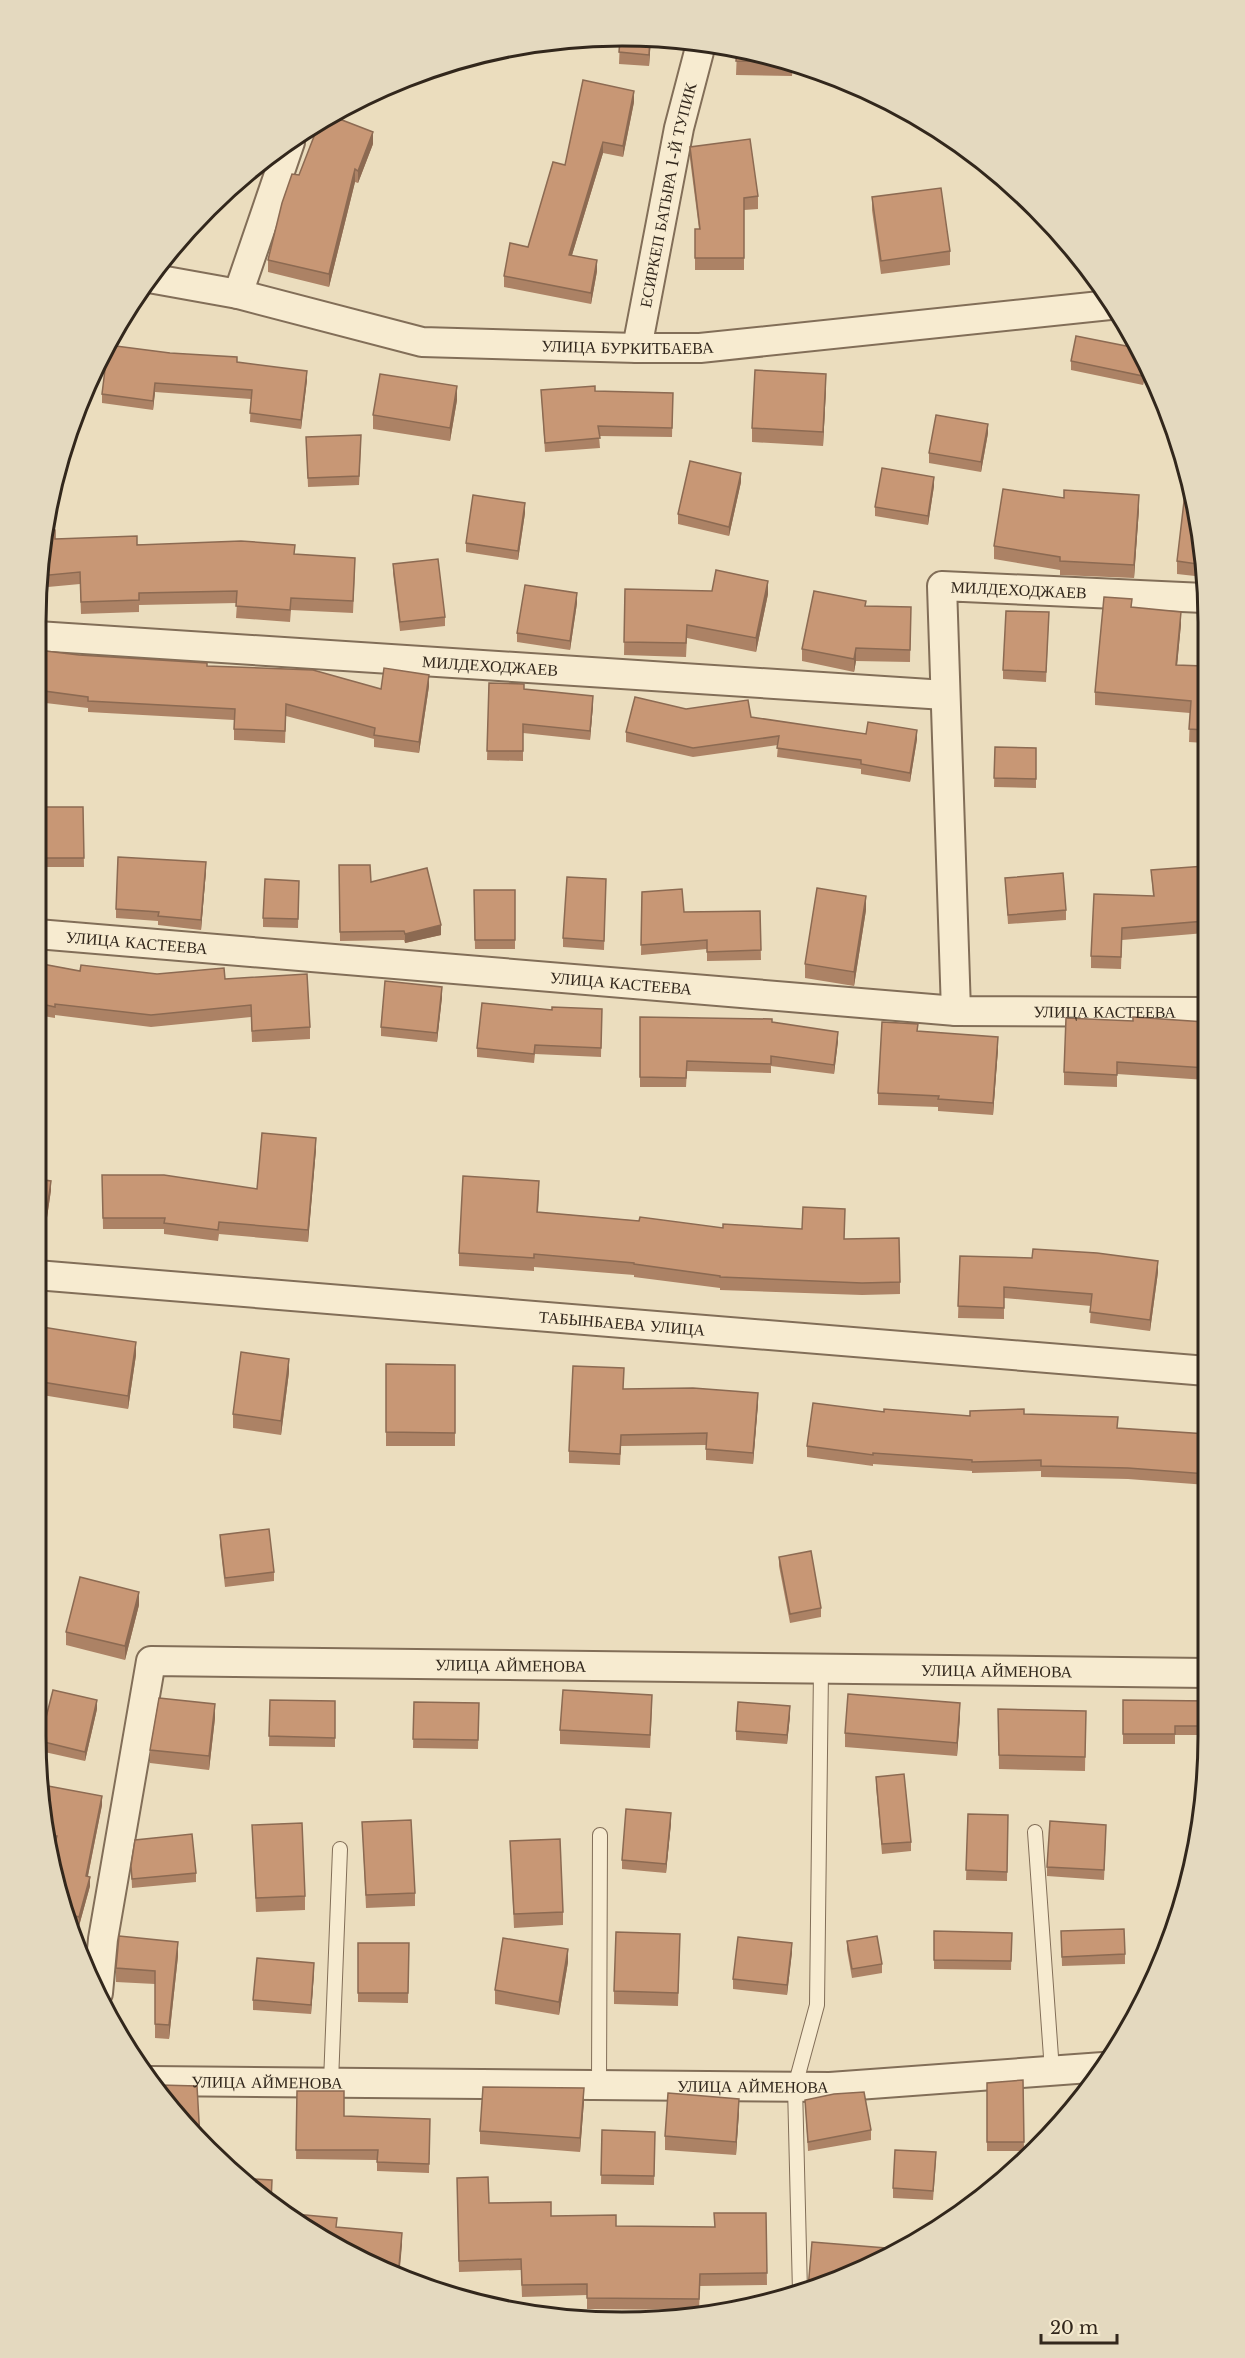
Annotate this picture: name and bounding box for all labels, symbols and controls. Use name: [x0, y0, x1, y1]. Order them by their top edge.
street label: ЕСИРКЕП БАТЫРА 1-Й ТУПИК: [635, 80, 701, 309]
street label: УЛИЦА БУРКИТБАЕВА: [541, 335, 715, 358]
street label: МИЛДЕХОДЖАЕВ: [950, 576, 1087, 603]
street label: МИЛДЕХОДЖАЕВ: [421, 651, 559, 680]
street label: УЛИЦА КАСТЕЕВА: [65, 926, 209, 958]
street label: УЛИЦА КАСТЕЕВА: [549, 967, 693, 999]
street label: УЛИЦА КАСТЕЕВА: [1034, 1001, 1176, 1022]
street label: ТАБЫНБАЕВА УЛИЦА: [538, 1306, 706, 1340]
street label: УЛИЦА АЙМЕНОВА: [435, 1654, 587, 1676]
street label: УЛИЦА АЙМЕНОВА: [921, 1660, 1073, 1681]
street label: УЛИЦА АЙМЕНОВА: [191, 2071, 343, 2093]
street label: УЛИЦА АЙМЕНОВА: [677, 2076, 829, 2097]
scale bar: [1041, 2307, 1118, 2345]
text: 20 m: [1050, 2317, 1098, 2339]

